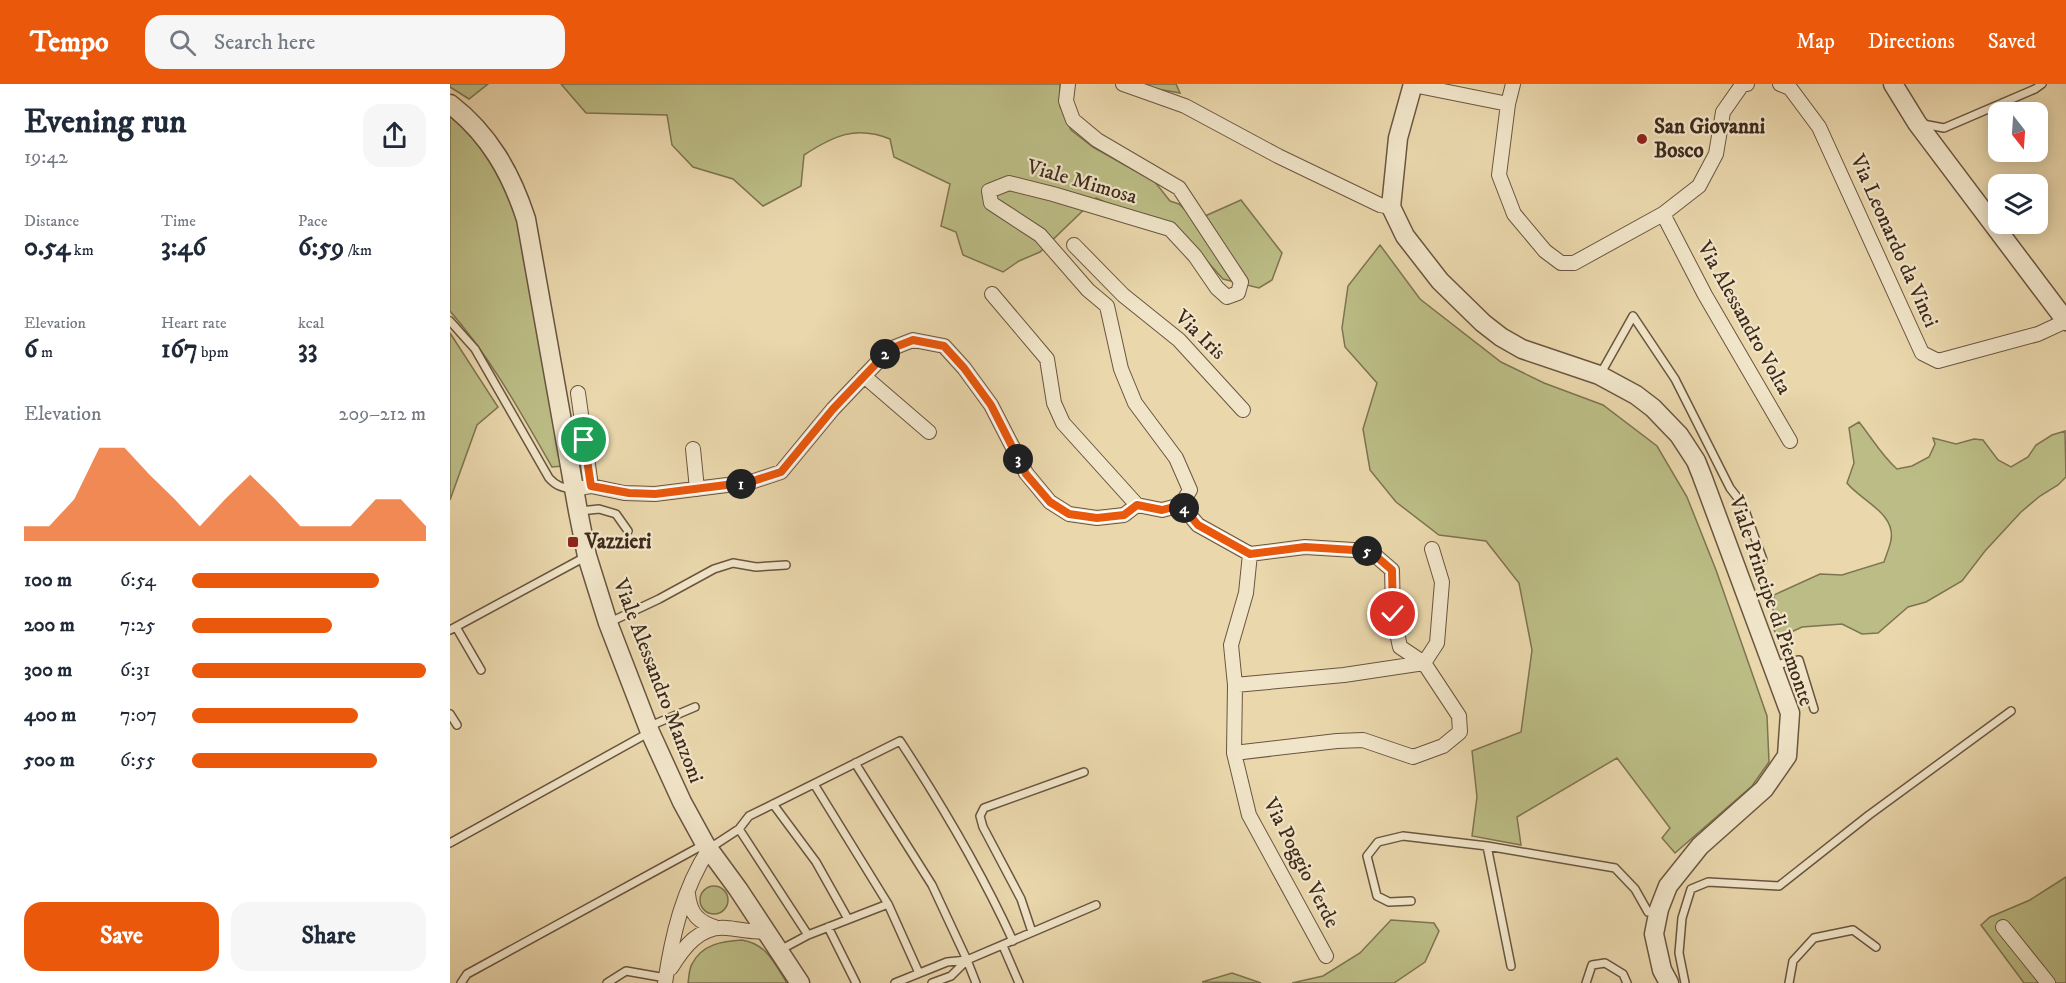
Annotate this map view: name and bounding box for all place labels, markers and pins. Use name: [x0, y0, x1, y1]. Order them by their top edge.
place label: San Giovanni Bosco: [1654, 114, 1766, 164]
marker: San Giovanni Bosco: [1635, 132, 1649, 146]
pin: 2: [870, 339, 900, 369]
pin: [558, 414, 609, 465]
pin: 3: [1003, 444, 1033, 474]
pin: 1: [726, 469, 756, 499]
pin: 4: [1169, 493, 1199, 523]
place label: Vazzieri: [584, 529, 652, 555]
marker: Vazzieri: [566, 535, 580, 549]
pin: 5: [1352, 536, 1382, 566]
pin: [1367, 588, 1418, 639]

